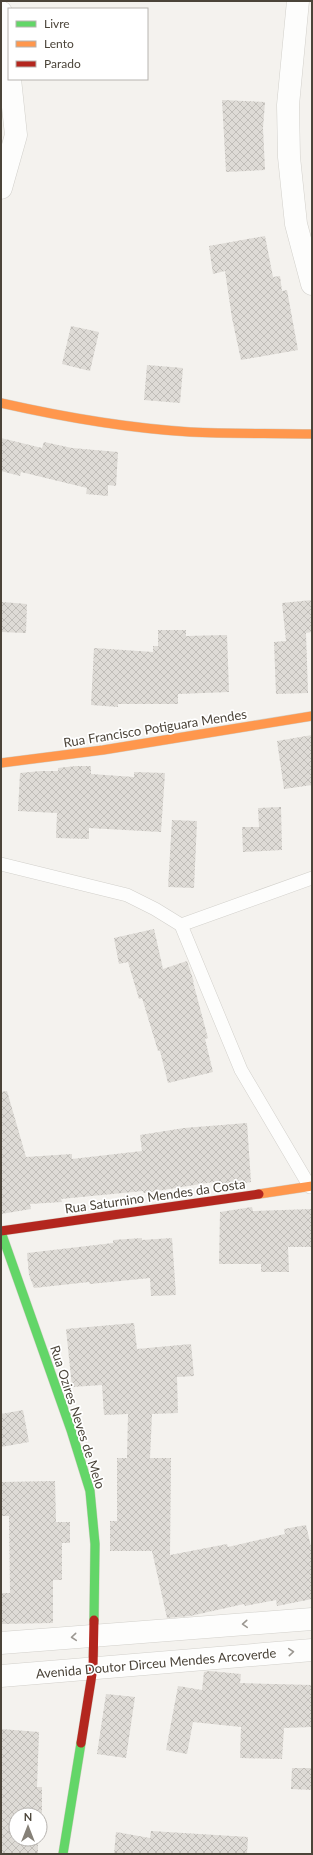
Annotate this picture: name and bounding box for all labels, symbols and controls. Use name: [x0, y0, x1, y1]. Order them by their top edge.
legend: [8, 8, 148, 80]
text: Livre: [44, 16, 70, 31]
text: Lento: [44, 36, 74, 51]
text: Parado: [44, 56, 81, 71]
street label: Rua Francisco Potiguara Mendes: [62, 706, 248, 750]
street label: Rua Saturnino Mendes da Costa: [64, 1175, 246, 1217]
street label: Rua Ozires Neves de Melo: [47, 1343, 109, 1491]
one-way arrow: [242, 1619, 248, 1628]
one-way arrow: [71, 1632, 77, 1641]
street label: Avenida Doutor Dirceu Mendes Arcoverde: [35, 1645, 277, 1681]
one-way arrow: [288, 1648, 294, 1657]
north arrow: [8, 1807, 48, 1847]
text: N: [24, 1810, 32, 1823]

